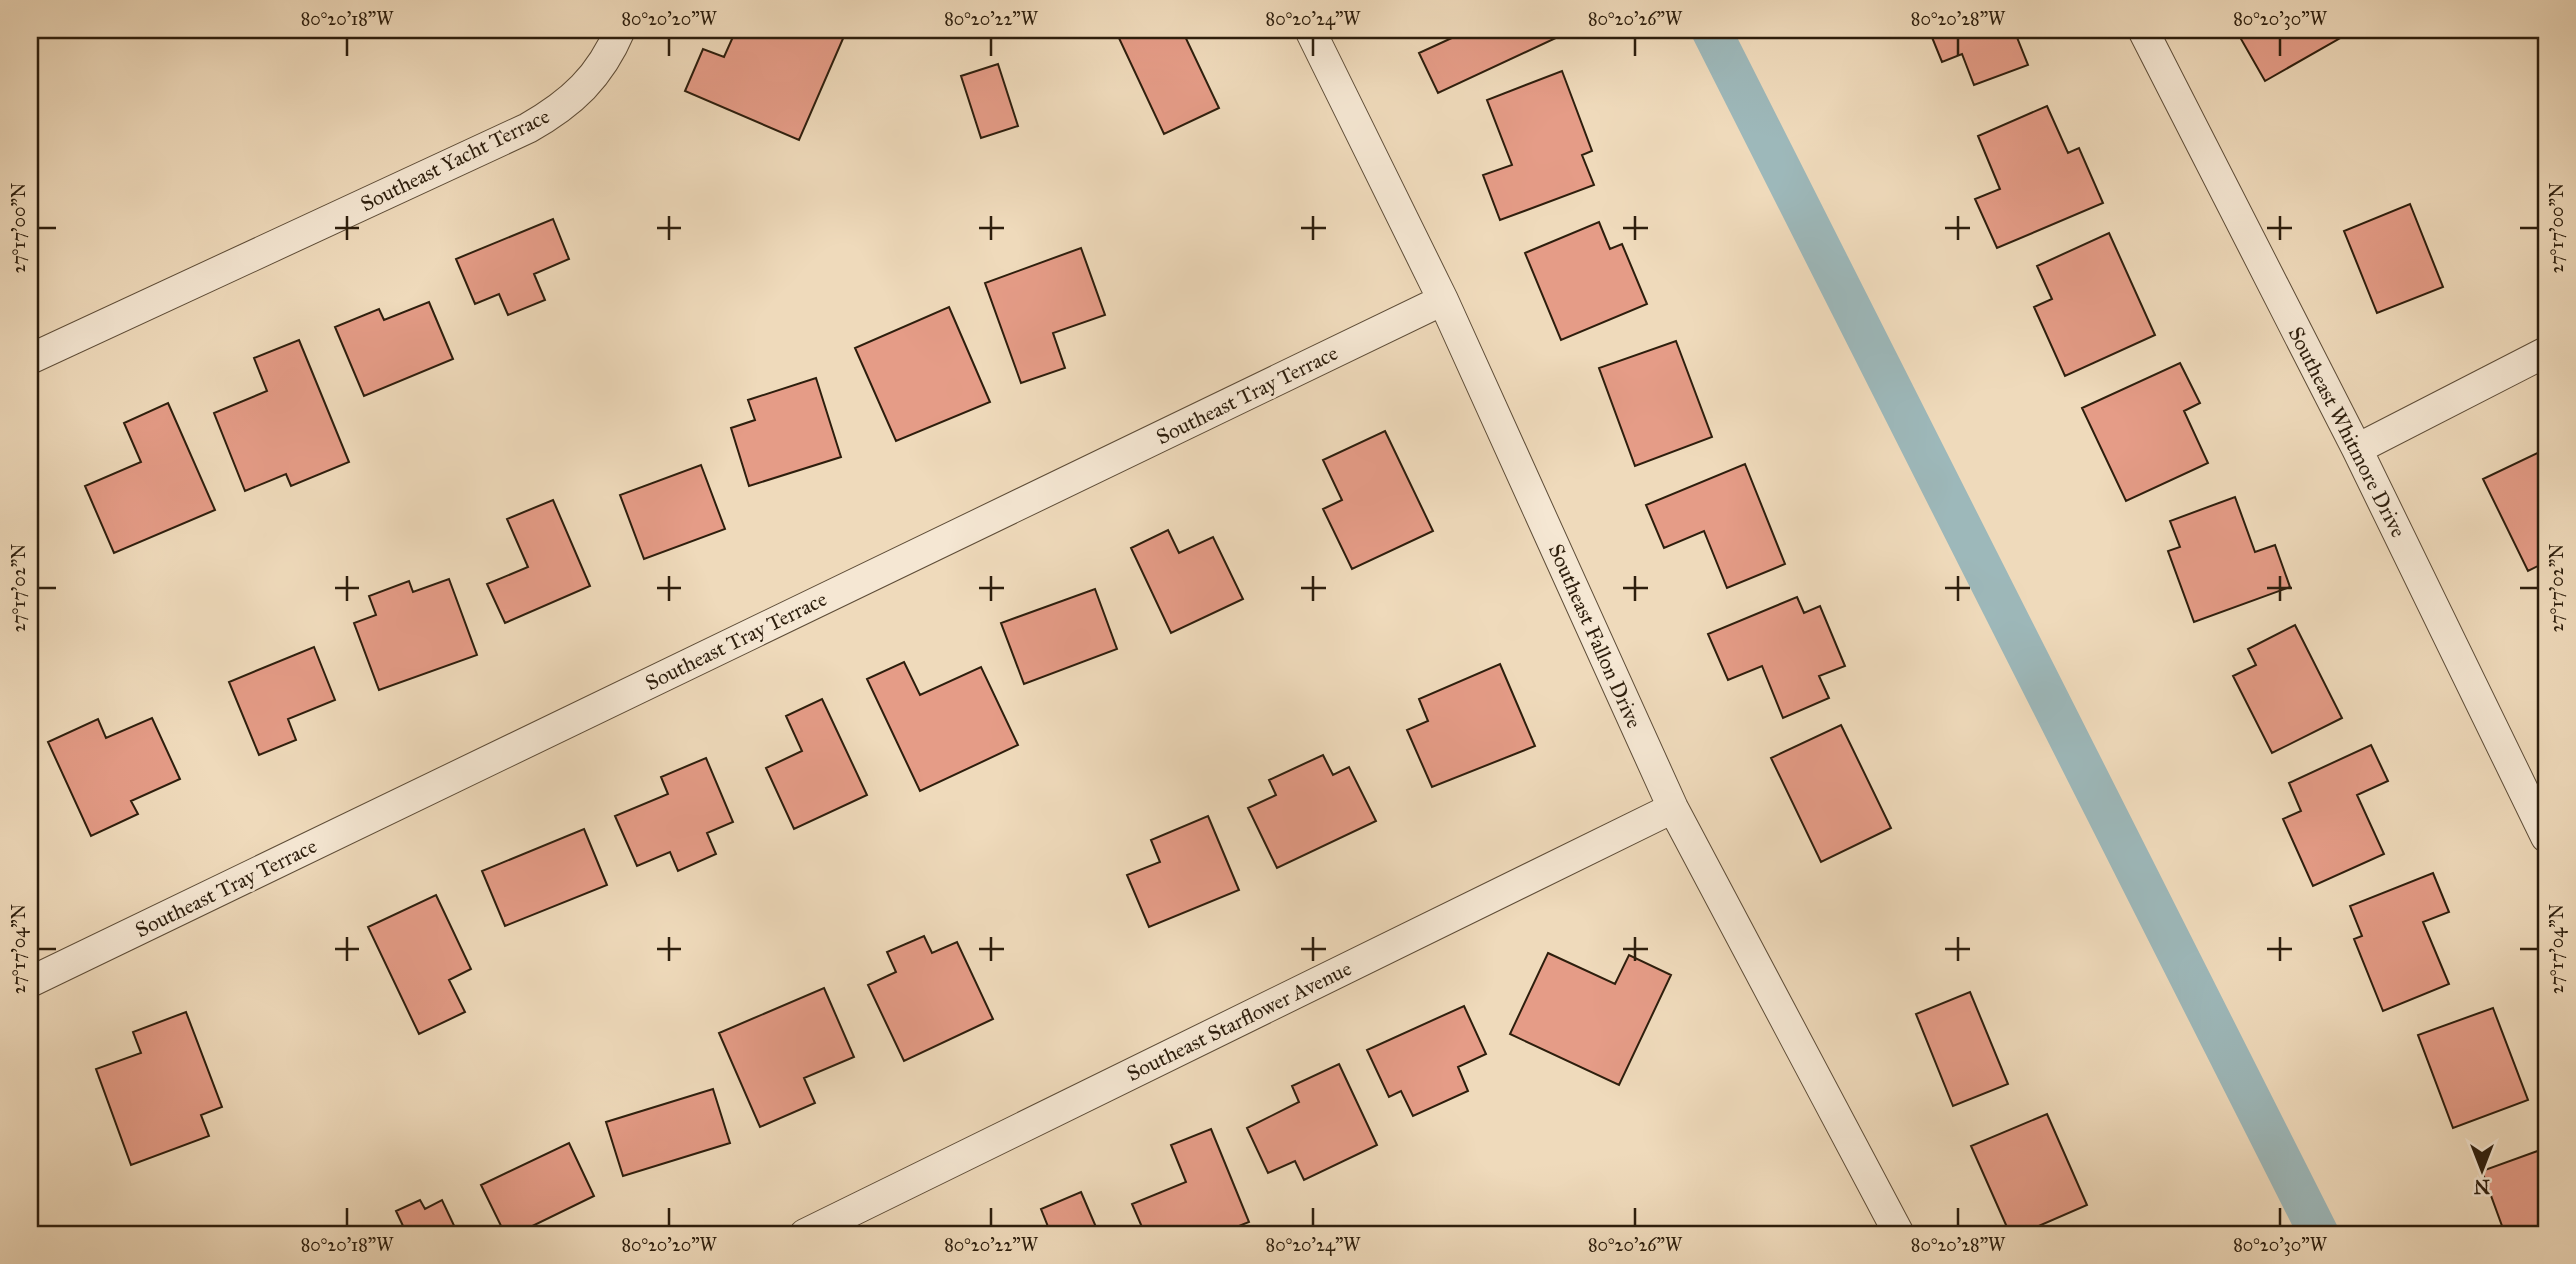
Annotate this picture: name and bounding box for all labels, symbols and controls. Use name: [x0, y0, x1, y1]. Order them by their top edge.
text: 80°20'18"W: [301, 8, 394, 30]
text: 80°20'20"W: [621, 8, 718, 30]
text: 80°20'22"W: [944, 8, 1039, 30]
text: 80°20'24"W: [1266, 8, 1361, 30]
text: 80°20'26"W: [1588, 8, 1683, 30]
text: 80°20'28"W: [1911, 8, 2006, 30]
text: 80°20'30"W: [2233, 8, 2328, 30]
street label: Southeast Yacht Terrace: [356, 103, 554, 217]
text: 27°17'00"N: [8, 183, 30, 273]
text: 27°17'00"N: [2546, 183, 2568, 273]
street label: Southeast Whitmore Drive: [2283, 322, 2412, 542]
street label: Southeast Tray Terrace: [1152, 340, 1342, 450]
street label: Southeast Fallon Drive: [1543, 540, 1647, 732]
text: 27°17'02"N: [8, 544, 30, 632]
text: 27°17'02"N: [2546, 544, 2568, 632]
street label: Southeast Tray Terrace: [641, 586, 831, 696]
street label: Southeast Tray Terrace: [131, 833, 321, 943]
text: 27°17'04"N: [8, 904, 30, 994]
text: 27°17'04"N: [2546, 904, 2568, 994]
street label: Southeast Starflower Avenue: [1122, 955, 1356, 1087]
north arrow: [2446, 1134, 2516, 1204]
text: N: [2474, 1175, 2490, 1198]
text: 80°20'18"W: [301, 1234, 394, 1256]
text: 80°20'20"W: [621, 1234, 718, 1256]
text: 80°20'22"W: [944, 1234, 1039, 1256]
text: 80°20'24"W: [1266, 1234, 1361, 1256]
text: 80°20'26"W: [1588, 1234, 1683, 1256]
text: 80°20'28"W: [1911, 1234, 2006, 1256]
text: 80°20'30"W: [2233, 1234, 2328, 1256]

